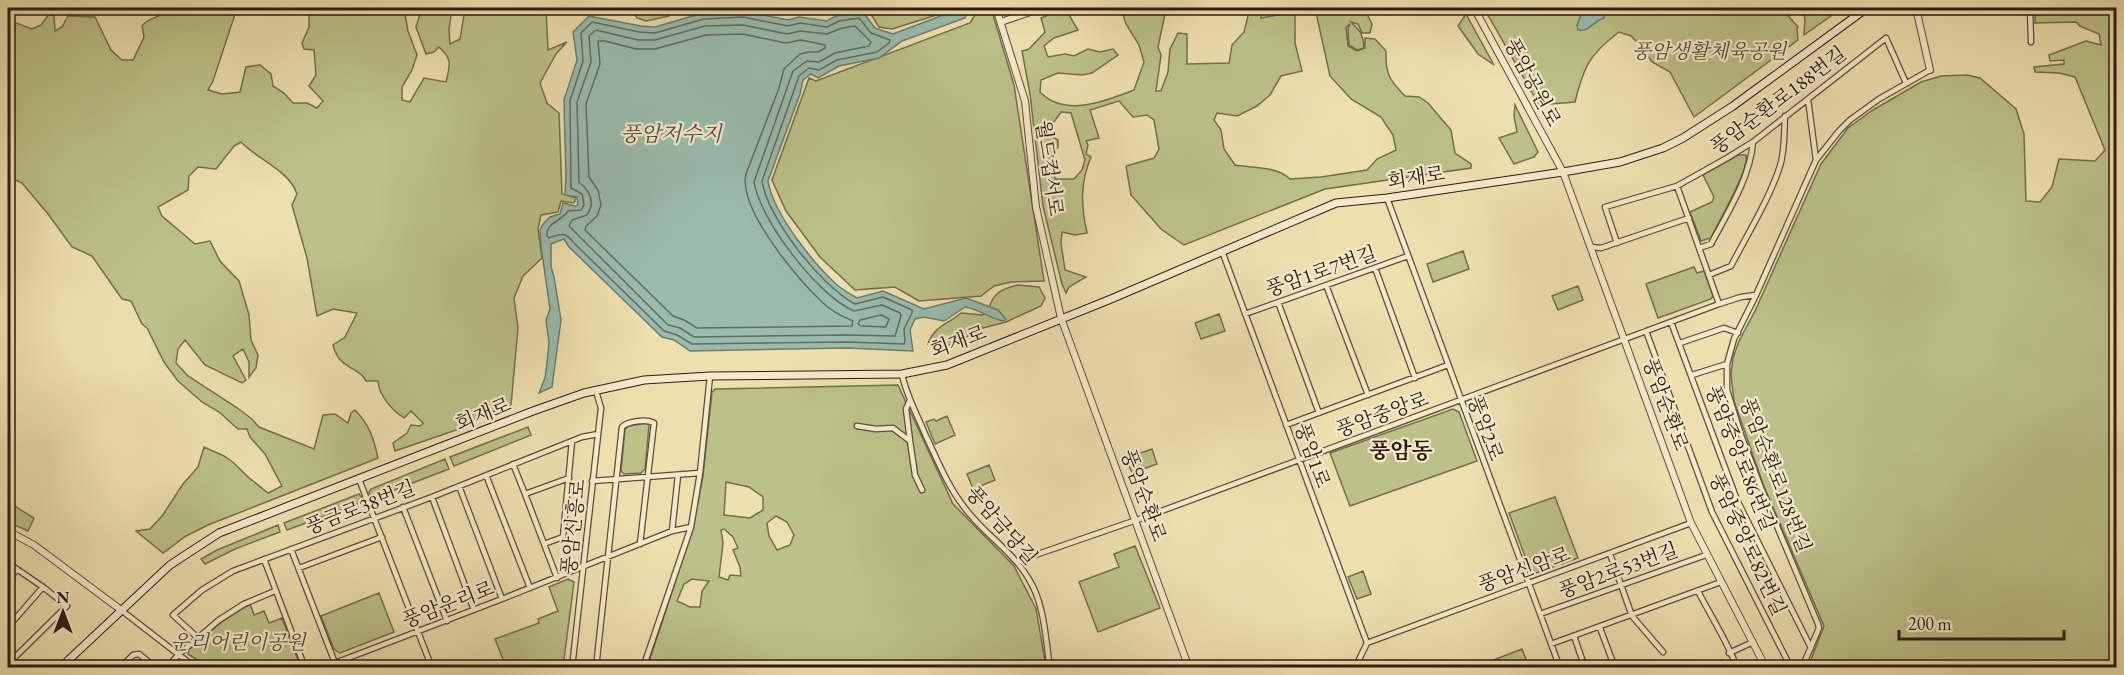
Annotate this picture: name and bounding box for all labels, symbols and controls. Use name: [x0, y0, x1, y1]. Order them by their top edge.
street label: 풍암공원로: [1499, 33, 1567, 131]
park label: 풍암생활체육공원: [1632, 38, 1788, 64]
street label: 풍암순환로188번길: [1705, 40, 1851, 160]
street label: 월드컵서로: [1030, 118, 1070, 218]
water label: 풍암저수지: [620, 120, 723, 147]
street label: 회재로: [1385, 160, 1447, 194]
street label: 풍암1로7번길: [1262, 240, 1380, 302]
street label: 회재로: [926, 319, 990, 363]
street label: 풍암순환로: [1637, 354, 1695, 454]
street label: 풍암중앙로86번길: [1700, 382, 1782, 534]
street label: 풍암중앙로: [1332, 385, 1432, 443]
street label: 회재로: [451, 391, 515, 437]
street label: 풍암2로: [1462, 392, 1510, 464]
street label: 풍암순환로128번길: [1734, 394, 1818, 556]
street label: 풍암1로: [1289, 419, 1337, 491]
district label: 풍암동: [1369, 436, 1433, 465]
street label: 풍암순환로: [1115, 445, 1173, 545]
street label: 풍암중앙로82번길: [1704, 469, 1792, 619]
street label: 풍금로38번길: [301, 474, 419, 540]
street label: 풍암신흥로: [555, 478, 591, 576]
street label: 풍암금당길: [960, 480, 1044, 570]
street label: 풍암2로53번길: [1555, 536, 1681, 604]
street label: 풍암신암로: [1474, 540, 1574, 598]
street label: 풍암운리로: [398, 575, 498, 633]
north arrow: [33, 582, 93, 642]
text: N: [57, 587, 70, 608]
scale bar: [1899, 603, 2064, 641]
text: 200 m: [1908, 612, 1952, 635]
park label: 운리어린이공원: [170, 629, 307, 655]

